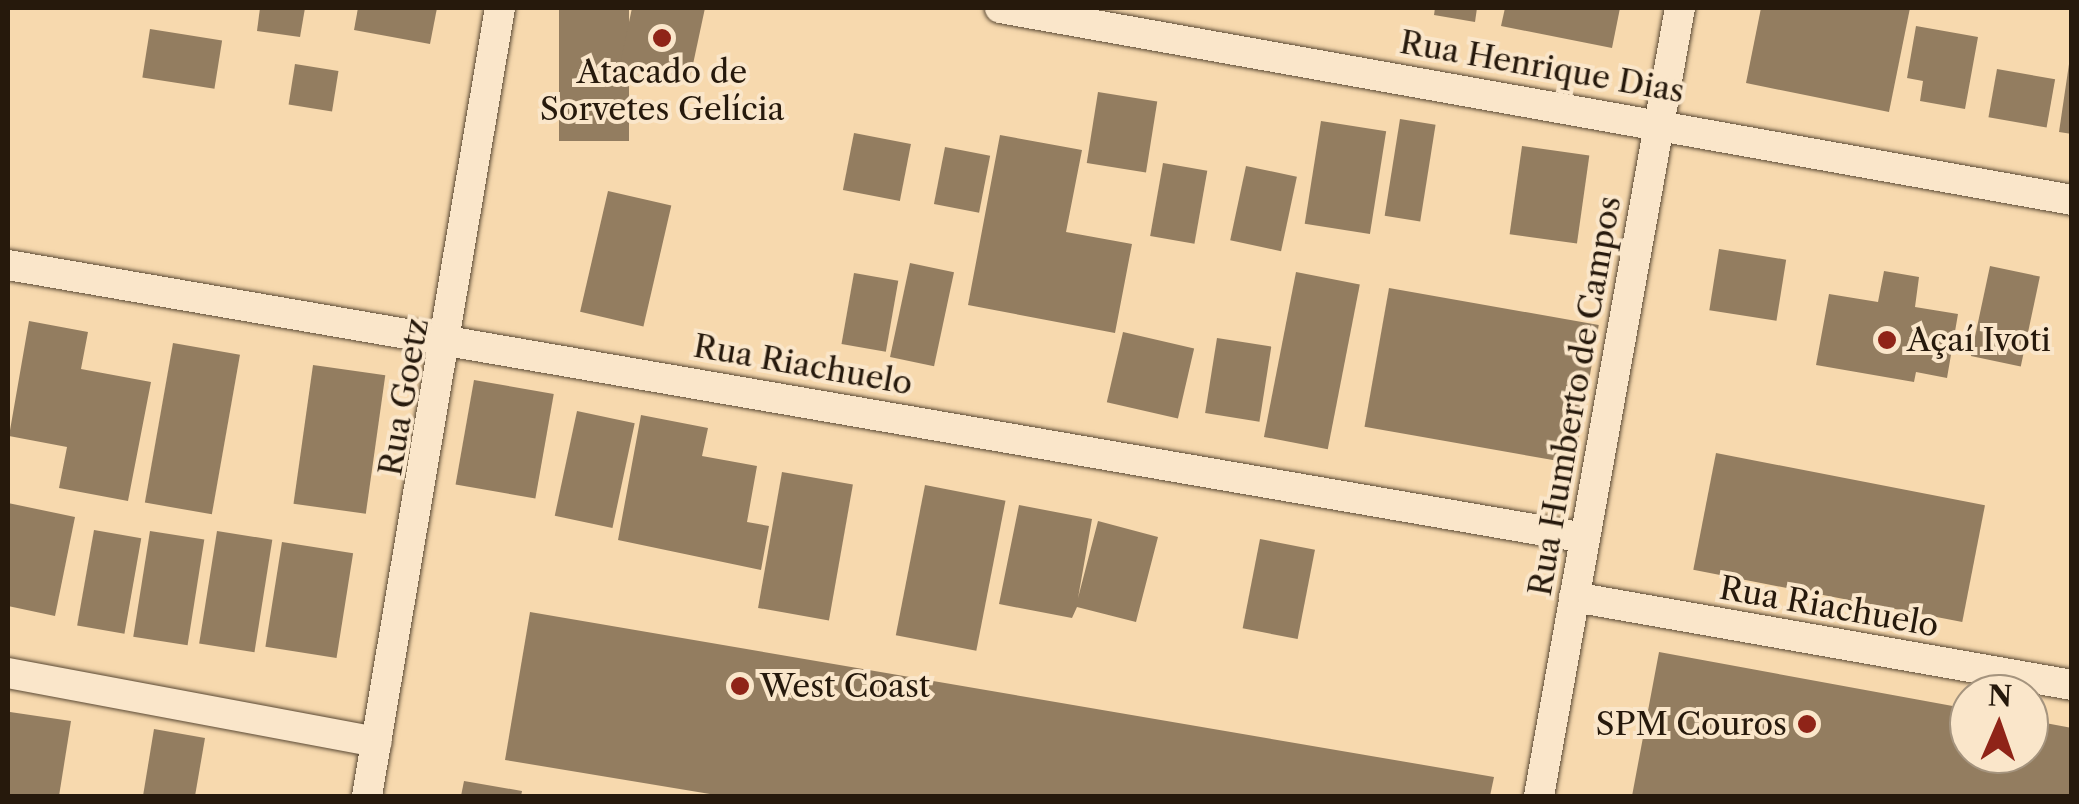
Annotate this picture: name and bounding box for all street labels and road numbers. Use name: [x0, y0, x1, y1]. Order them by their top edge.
street label: Rua Henrique Dias: [1397, 23, 1687, 111]
street label: Rua Humberto de Campos: [1521, 193, 1629, 599]
street label: Rua Goetz: [371, 315, 437, 479]
street label: Rua Riachuelo: [690, 327, 916, 403]
street label: Rua Riachuelo: [1716, 569, 1942, 645]

